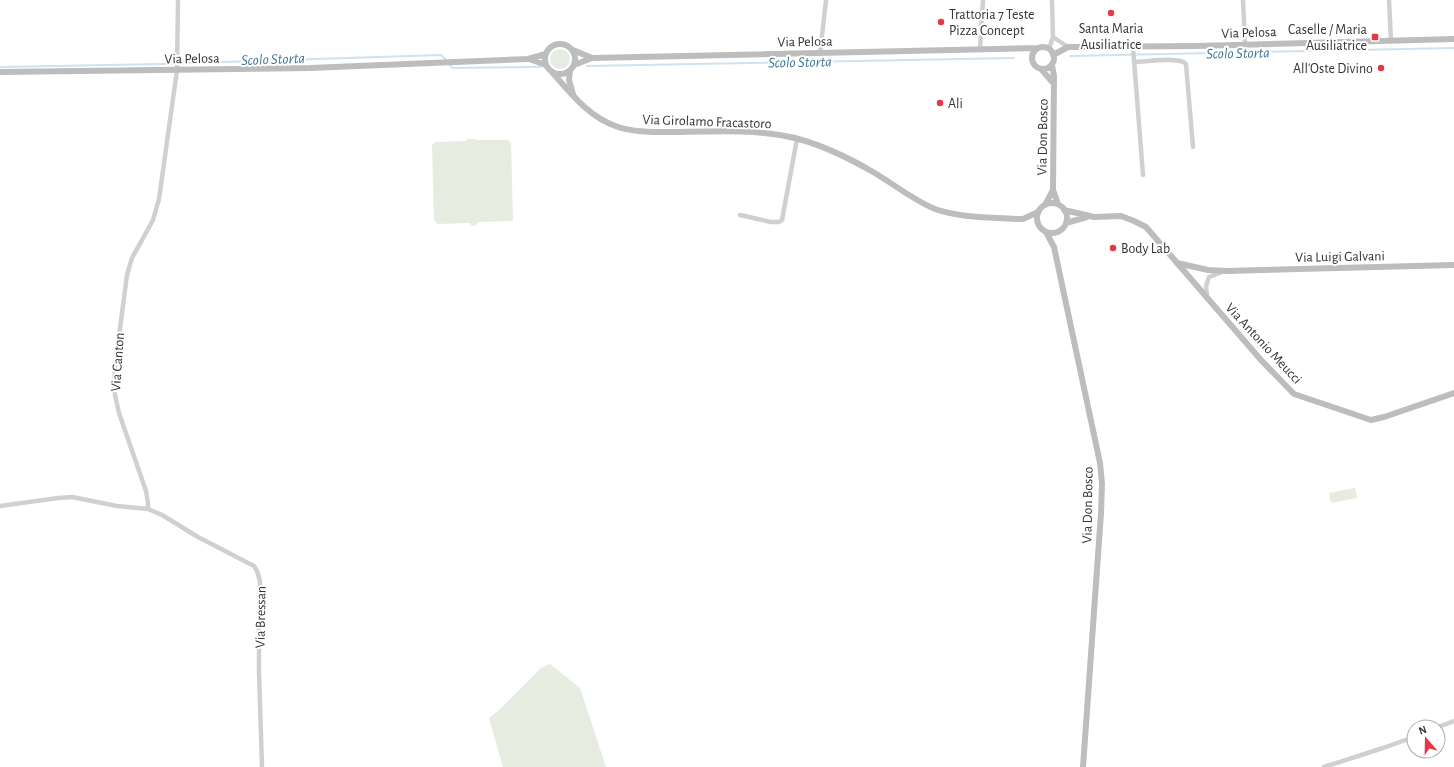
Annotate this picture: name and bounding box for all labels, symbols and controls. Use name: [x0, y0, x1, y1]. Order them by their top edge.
place label: Trattoria 7 Teste Pizza Concept: [949, 8, 1034, 38]
marker: Santa Maria Ausiliatrice: [1106, 8, 1116, 18]
marker: Trattoria 7 Teste Pizza Concept: [936, 17, 946, 27]
place label: Santa Maria Ausiliatrice: [1079, 22, 1144, 52]
place label: Caselle / Maria Ausiliatrice: [1288, 23, 1368, 53]
street label: Via Pelosa: [1221, 25, 1277, 41]
marker: Caselle / Maria Ausiliatrice: [1370, 32, 1380, 42]
street label: Via Pelosa: [777, 35, 833, 49]
water label: Scolo Storta: [1206, 45, 1270, 62]
water label: Scolo Storta: [241, 51, 305, 68]
street label: Via Pelosa: [164, 52, 220, 66]
water label: Scolo Storta: [768, 54, 832, 71]
place label: All'Oste Divino: [1293, 62, 1373, 76]
marker: All'Oste Divino: [1376, 63, 1386, 73]
place label: Ali: [948, 97, 963, 111]
marker: Ali: [935, 98, 945, 108]
street label: Via Don Bosco: [1035, 98, 1051, 176]
street label: Via Girolamo Fracastoro: [642, 113, 772, 131]
place label: Body Lab: [1121, 242, 1170, 256]
marker: Body Lab: [1108, 243, 1118, 253]
street label: Via Luigi Galvani: [1295, 249, 1385, 265]
street label: Via Antonio Meucci: [1222, 301, 1304, 387]
street label: Via Canton: [109, 332, 127, 392]
street label: Via Don Bosco: [1080, 466, 1096, 544]
street label: Via Bressan: [253, 586, 269, 648]
north arrow: [1406, 719, 1446, 759]
text: N: [1417, 724, 1428, 737]

